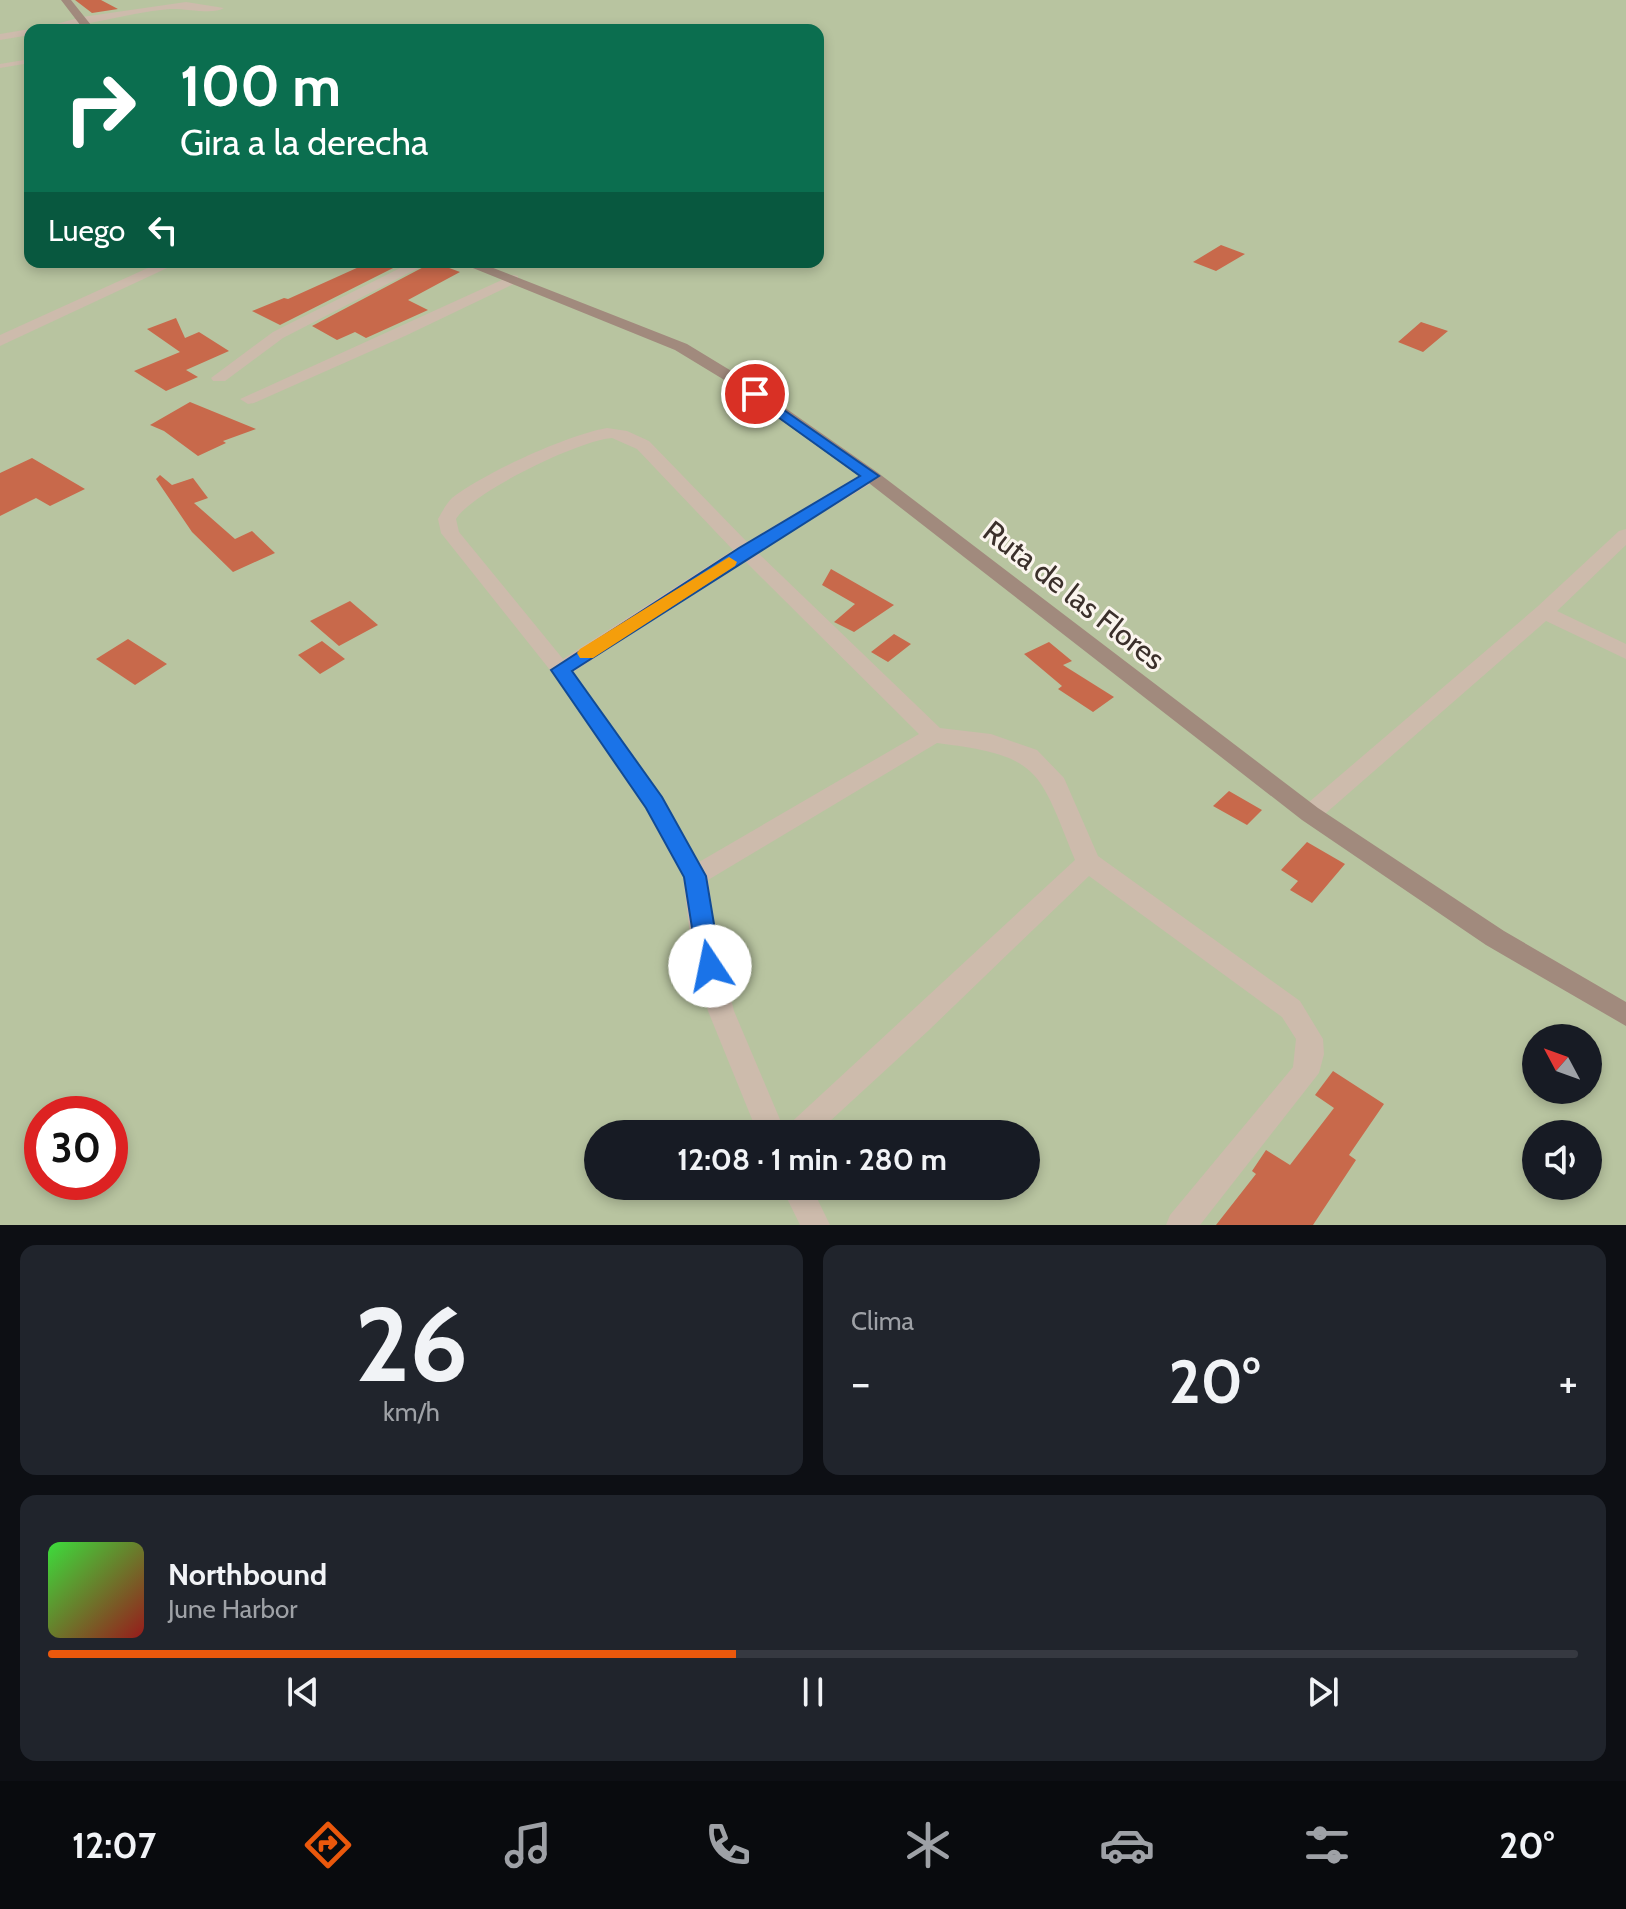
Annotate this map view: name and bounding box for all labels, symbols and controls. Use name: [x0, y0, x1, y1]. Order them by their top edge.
text: 100 m: [180, 52, 341, 120]
icon: right: [48, 56, 152, 160]
text: Gira a la derecha: [180, 120, 428, 164]
icon: left: [141, 208, 185, 252]
text: Luego: [48, 212, 125, 249]
pin: [721, 360, 789, 428]
icon: arrive: [733, 372, 777, 416]
street label: Ruta de las Flores: [976, 513, 1172, 677]
position arrow: [668, 924, 752, 1008]
north arrow: [1522, 1024, 1602, 1104]
map controls: [1522, 1024, 1602, 1200]
speed limit sign: 30: [24, 1096, 128, 1200]
button: sound: [1522, 1120, 1602, 1200]
text: 12:08 · 1 min · 280 m: [677, 1141, 947, 1178]
text: 26: [355, 1281, 468, 1407]
text: Clima: [851, 1305, 914, 1337]
text: 20°: [1169, 1345, 1260, 1418]
text: −: [851, 1356, 870, 1409]
text: +: [1559, 1356, 1578, 1409]
text: km/h: [383, 1396, 440, 1428]
text: Northbound: [168, 1556, 327, 1593]
text: June Harbor: [168, 1593, 297, 1625]
icon: previous: [281, 1670, 325, 1714]
icon: pause: [791, 1670, 835, 1714]
icon: next: [1301, 1670, 1345, 1714]
icon: directions: [300, 1817, 356, 1873]
icon: music: [500, 1817, 556, 1873]
icon: phone: [700, 1817, 756, 1873]
icon: climate: [900, 1817, 956, 1873]
icon: car: [1099, 1817, 1155, 1873]
icon: filters: [1299, 1817, 1355, 1873]
text: 12:07: [72, 1823, 156, 1867]
text: 20°: [1499, 1823, 1554, 1867]

